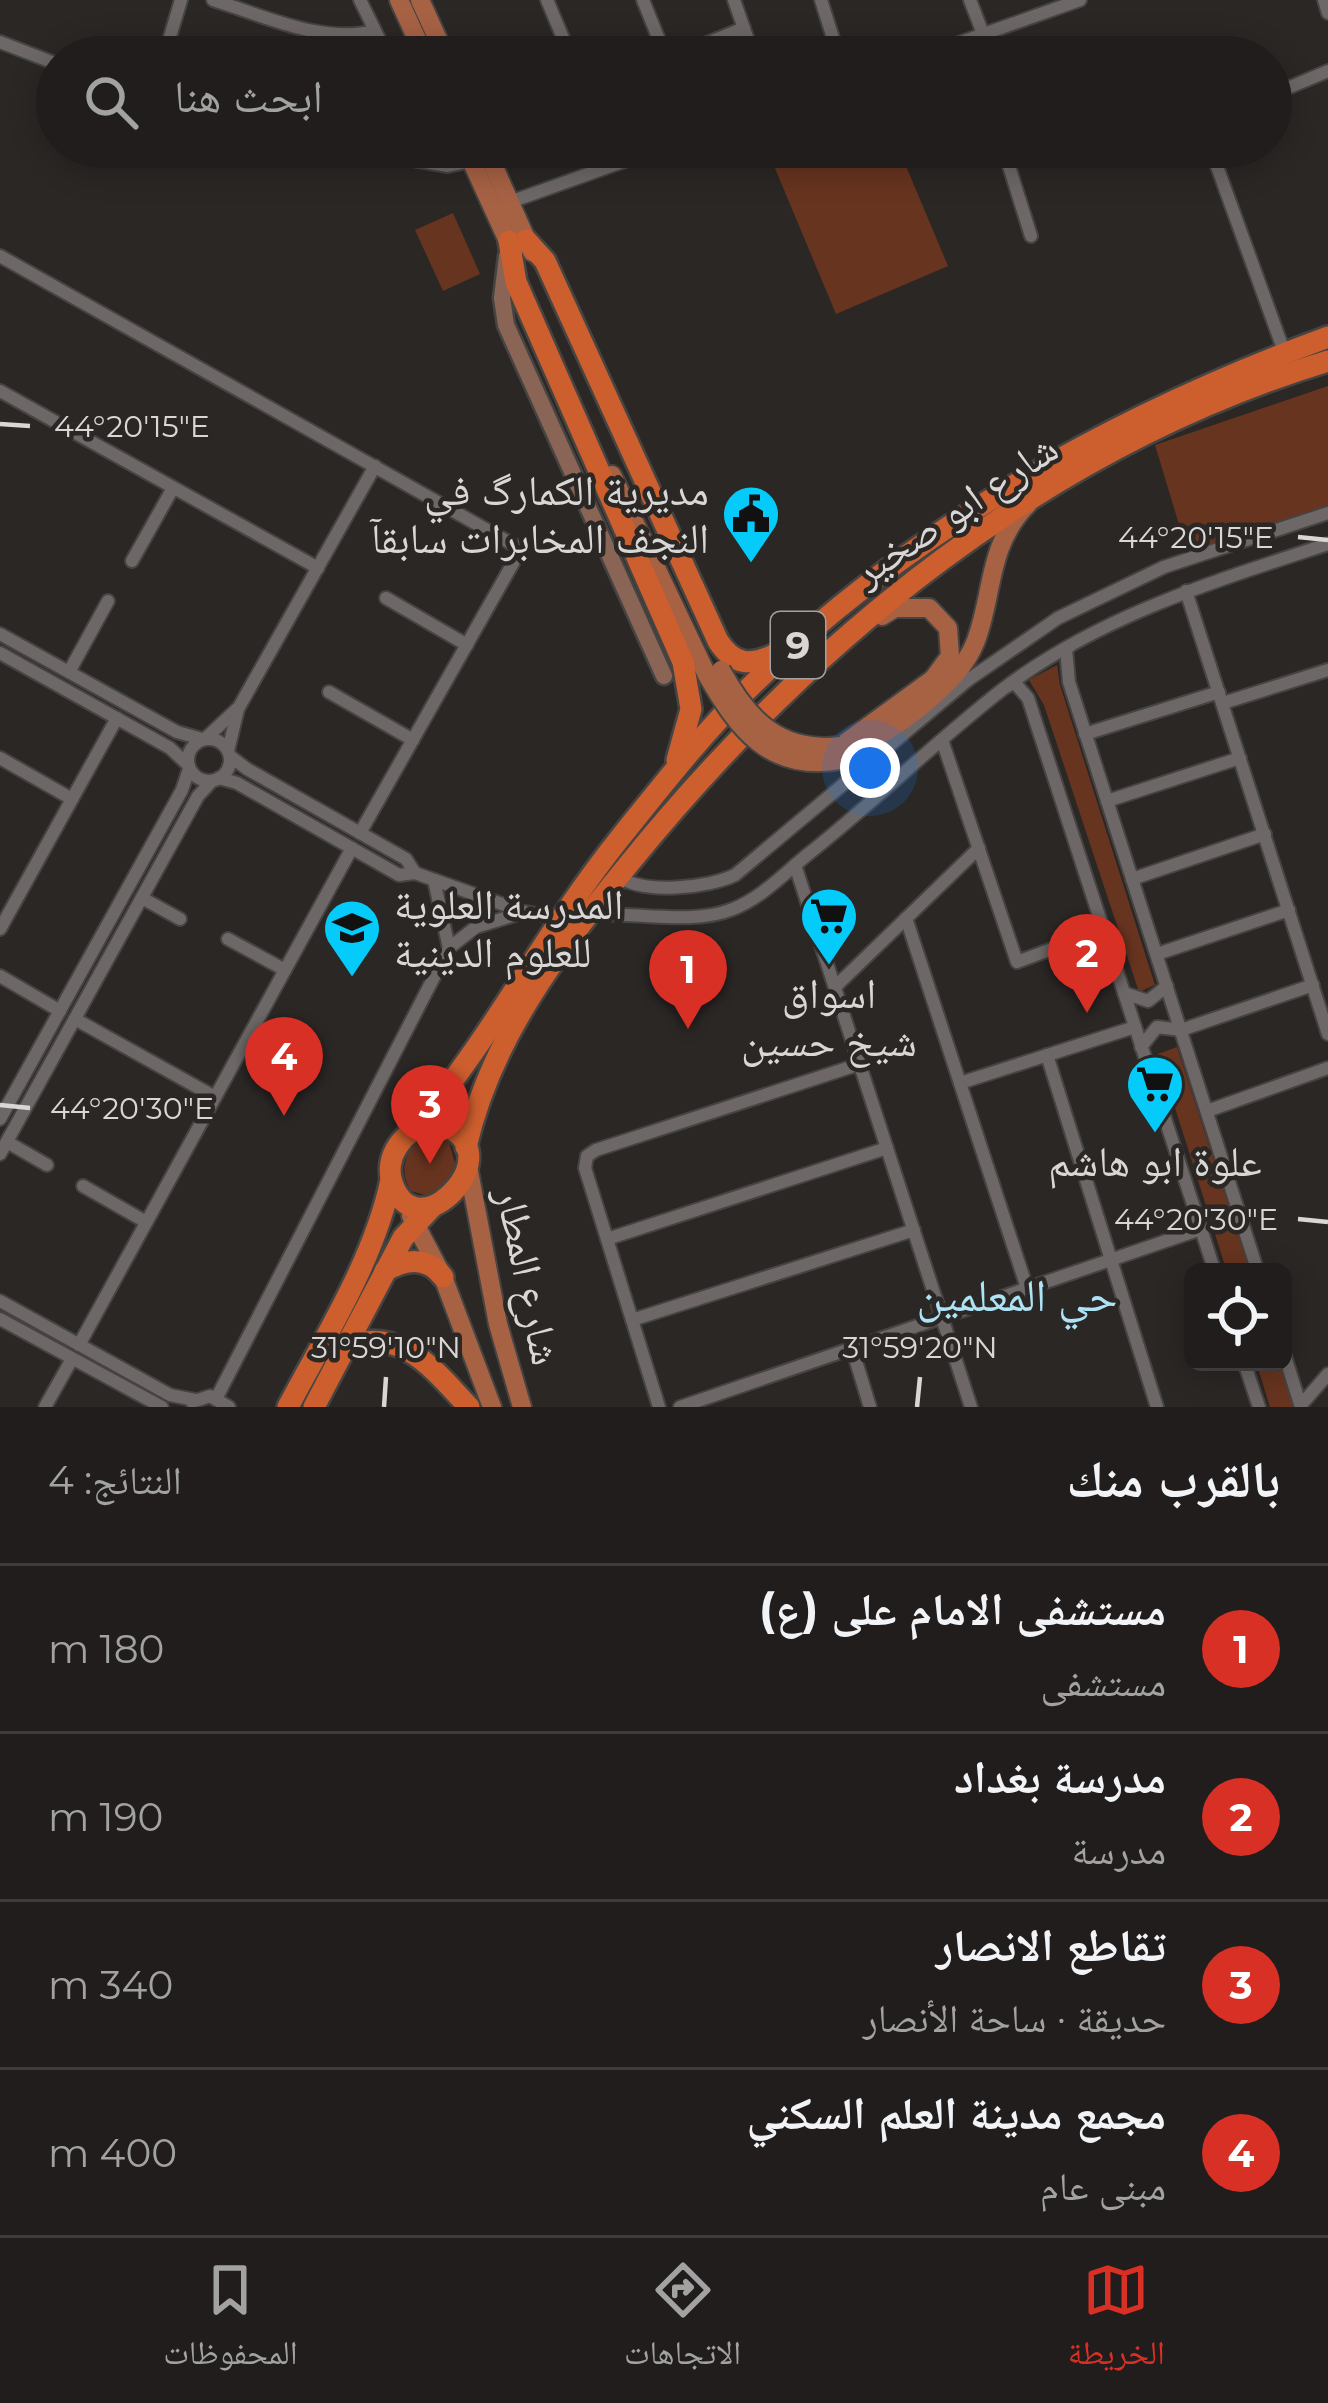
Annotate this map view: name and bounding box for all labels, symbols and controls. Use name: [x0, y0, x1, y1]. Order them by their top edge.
search box: [36, 36, 1292, 168]
text: ابحث هنا: [174, 68, 323, 123]
icon: search: [78, 69, 144, 135]
text: 44°20'15"E: [54, 408, 210, 445]
street label: شارع ابو صخير: [842, 421, 1068, 598]
place label: مديرية الكمارگ في النجف المخابرات سابقآ: [369, 464, 709, 564]
public building icon: مديرية الكمارگ في النجف المخابرات سابقآ: [720, 483, 782, 565]
text: 44°20'15"E: [1118, 519, 1274, 556]
road number: 9: [771, 612, 825, 678]
your location: [840, 738, 900, 798]
place label: المدرسة العلوية للعلوم الدينية: [394, 878, 624, 981]
supermarket icon: اسواق شيخ حسين: [798, 885, 860, 967]
school or university icon: المدرسة العلوية للعلوم الدينية: [321, 897, 383, 979]
pin: 2: [1048, 914, 1126, 1013]
pin: 1: [649, 930, 727, 1029]
place label: اسواق شيخ حسين: [741, 967, 917, 1068]
pin: 4: [245, 1017, 323, 1116]
supermarket icon: علوة ابو هاشم: [1124, 1053, 1186, 1135]
pin: 3: [391, 1065, 469, 1164]
text: 44°20'30"E: [50, 1090, 214, 1127]
place label: علوة ابو هاشم: [1048, 1135, 1262, 1189]
street label: شارع المطار: [484, 1181, 573, 1370]
text: 44°20'30"E: [1114, 1201, 1278, 1238]
map controls: [1184, 1263, 1292, 1371]
button: locate: [1184, 1263, 1292, 1371]
district label: حي المعلمين: [917, 1267, 1117, 1331]
text: 31°59'10"N: [311, 1329, 461, 1366]
text: 31°59'20"N: [842, 1329, 998, 1366]
text: بالقرب منك: [1067, 1448, 1280, 1510]
text: النتائج: 4: [48, 1456, 182, 1504]
text: مستشفی الامام علی (ع): [759, 1581, 1166, 1636]
text: 180 m: [48, 1625, 164, 1673]
text: 1: [1233, 1625, 1249, 1673]
text: مستشفى: [1041, 1658, 1166, 1706]
text: مدرسة بغداد: [954, 1749, 1166, 1804]
text: 190 m: [48, 1793, 163, 1841]
text: 2: [1230, 1793, 1253, 1841]
text: مدرسة: [1071, 1826, 1166, 1874]
text: تقاطع الانصار: [936, 1917, 1166, 1972]
text: 340 m: [48, 1961, 173, 2009]
text: 3: [1229, 1961, 1253, 2009]
text: حديقة · ساحة الأنصار: [863, 1994, 1166, 2042]
text: مجمع مدينة العلم السكني: [746, 2085, 1166, 2140]
text: 400 m: [48, 2129, 177, 2177]
text: 4: [1228, 2129, 1254, 2177]
text: مبنى عام: [1040, 2162, 1166, 2210]
tab: المحفوظات: [163, 2257, 298, 2385]
tab: الاتجاهات: [624, 2257, 741, 2385]
tab: الخريطة: [1068, 2257, 1165, 2385]

